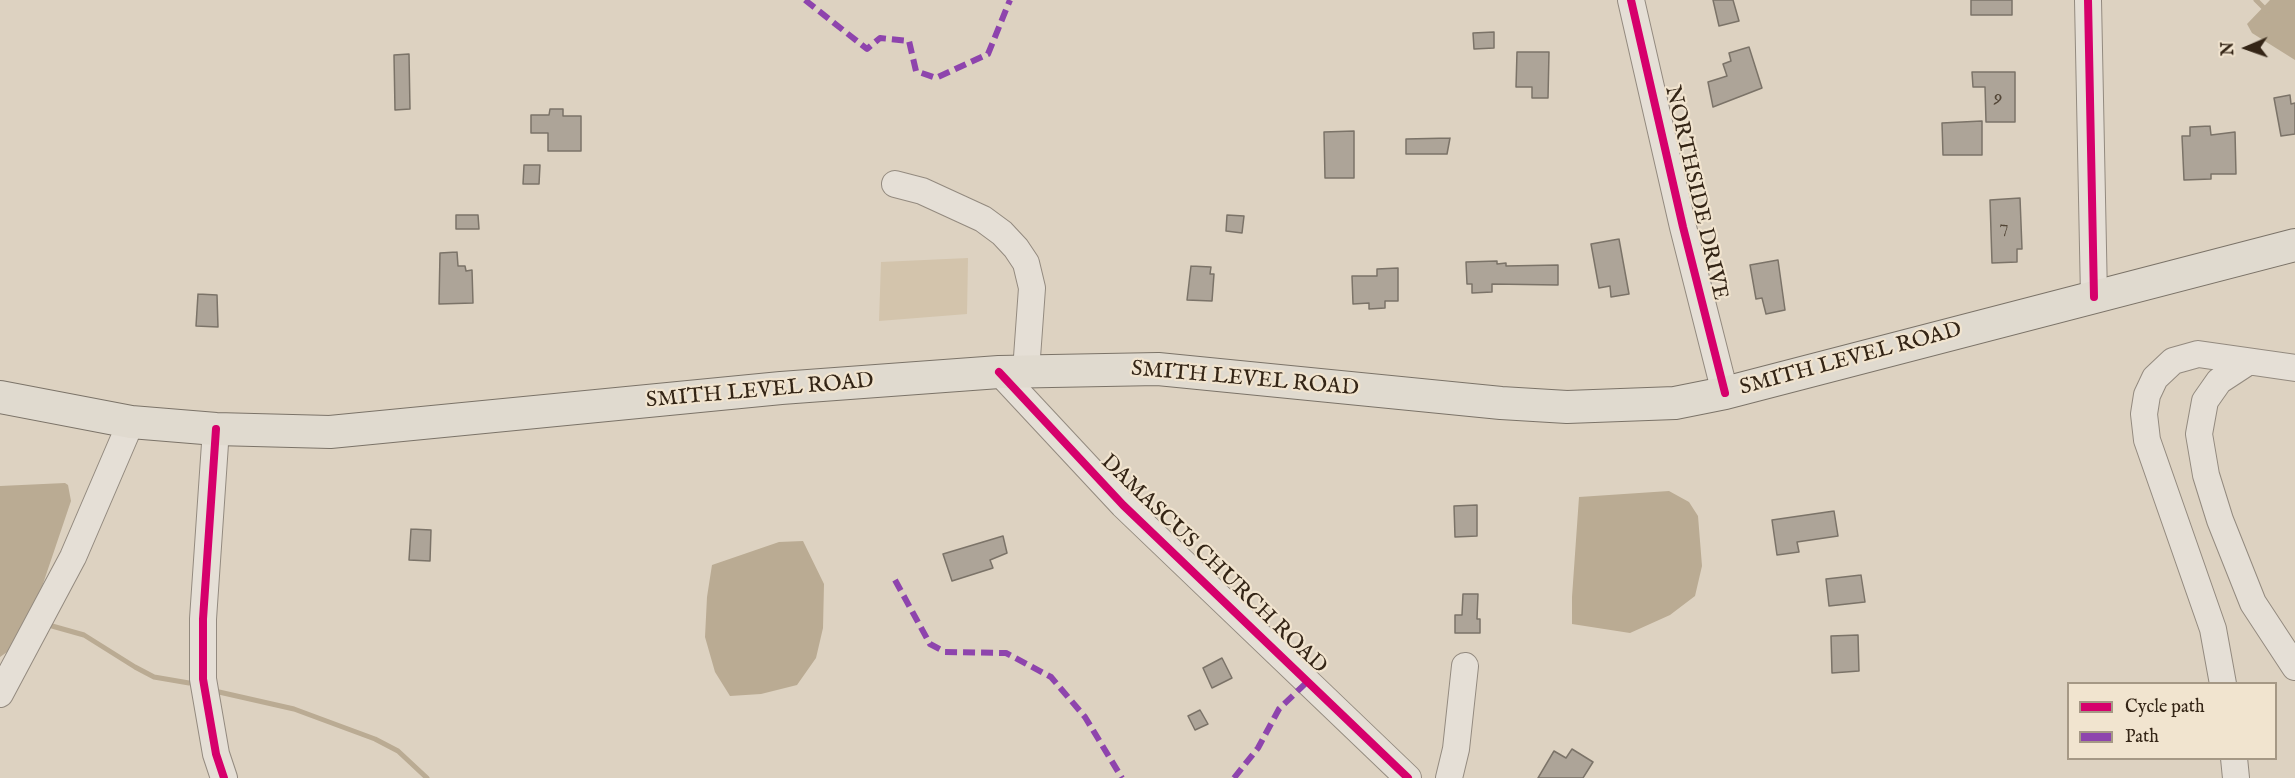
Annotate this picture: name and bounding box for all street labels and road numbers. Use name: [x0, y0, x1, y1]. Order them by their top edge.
street label: NORTHSIDE DRIVE: [1657, 83, 1733, 303]
street label: SMITH LEVEL ROAD: [1737, 318, 1965, 402]
street label: SMITH LEVEL ROAD: [1130, 357, 1360, 403]
street label: SMITH LEVEL ROAD: [645, 369, 875, 415]
street label: DAMASCUS CHURCH ROAD: [1094, 450, 1332, 680]

